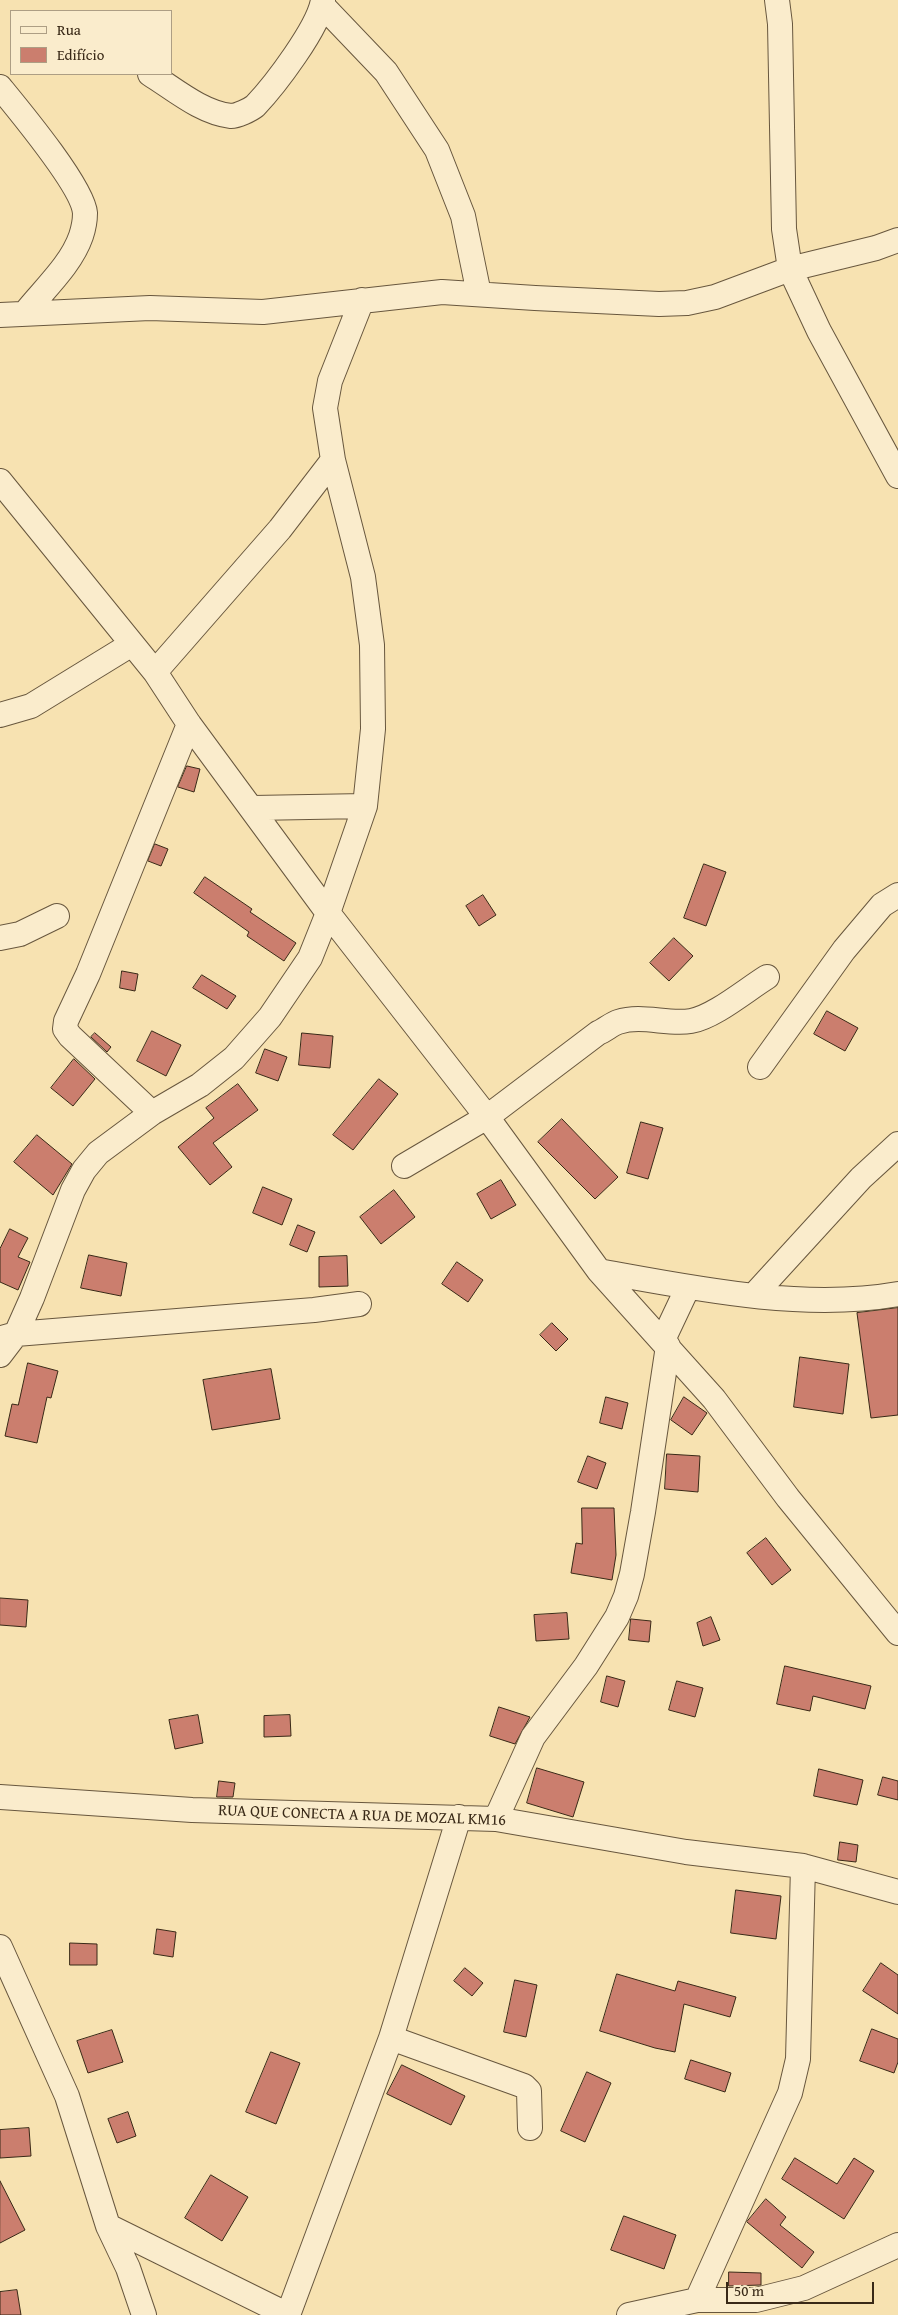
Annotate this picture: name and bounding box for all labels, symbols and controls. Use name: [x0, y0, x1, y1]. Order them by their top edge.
legend: [10, 10, 172, 75]
text: Rua: [57, 19, 81, 40]
text: Edifício: [57, 44, 104, 65]
street label: RUA QUE CONECTA A RUA DE MOZAL KM16: [218, 1801, 506, 1831]
scale bar: [728, 2272, 876, 2304]
text: 50 m: [734, 2280, 764, 2301]

